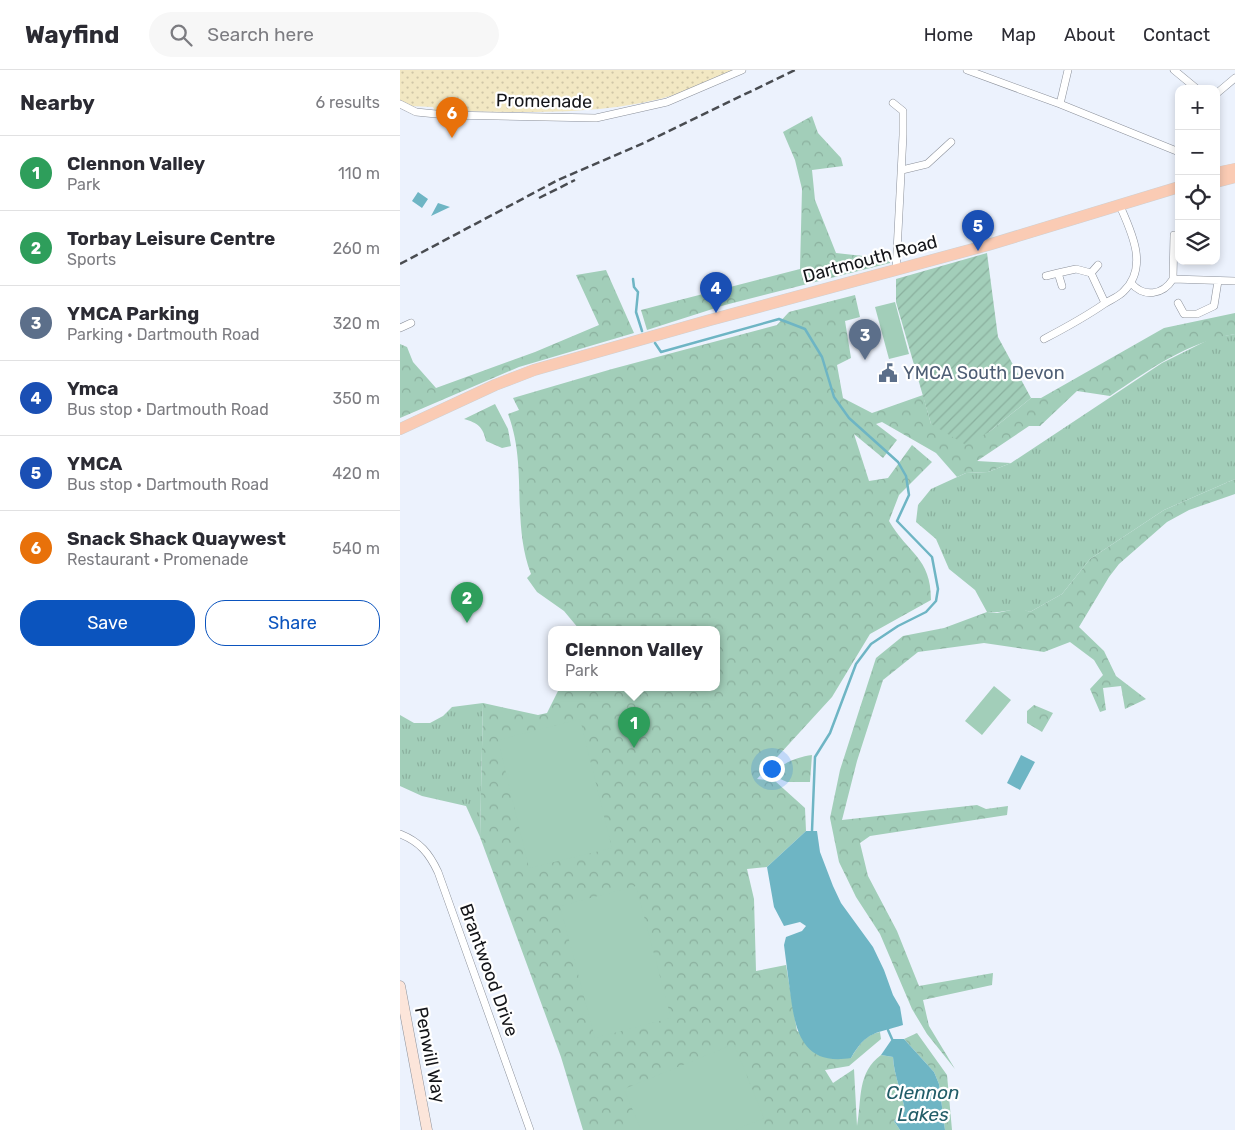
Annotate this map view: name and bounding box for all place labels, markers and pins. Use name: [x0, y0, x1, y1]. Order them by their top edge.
pin: 6: [436, 97, 468, 138]
pin: 5: [962, 210, 994, 251]
pin: 4: [700, 272, 732, 313]
pin: 3: [849, 319, 881, 360]
public building icon: YMCA South Devon: [877, 362, 899, 384]
place label: YMCA South Devon: [903, 362, 1065, 384]
pin: 2: [451, 582, 483, 623]
pin: 1: [618, 707, 650, 748]

